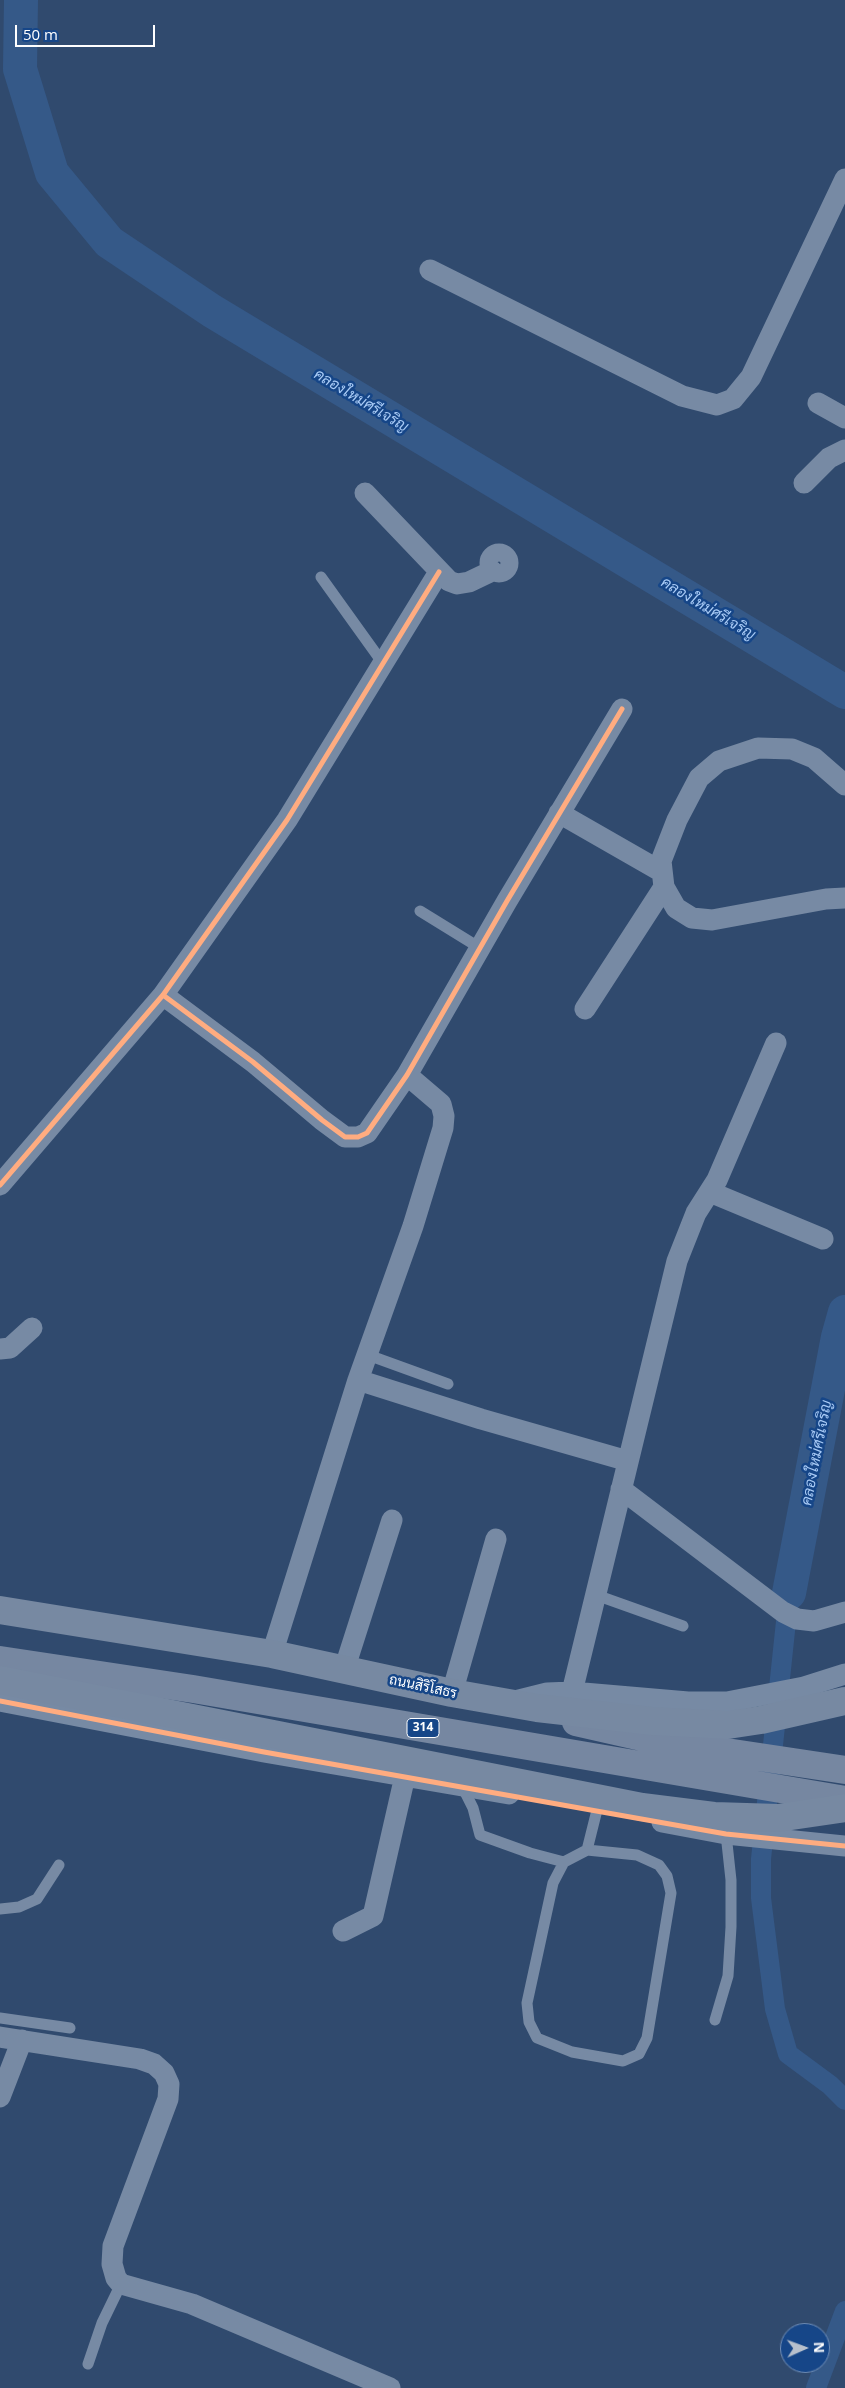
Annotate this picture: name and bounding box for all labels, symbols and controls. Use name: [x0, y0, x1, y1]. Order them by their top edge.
scale bar: [18, 15, 158, 47]
text: 50 m: [23, 24, 58, 44]
water label: คลองใหม่ศรีเจริญ: [311, 366, 411, 436]
water label: คลองใหม่ศรีเจริญ: [658, 574, 758, 644]
water label: คลองใหม่ศรีเจริญ: [798, 1399, 836, 1507]
street label: ถนนสิริโสธร: [388, 1672, 458, 1702]
road number: 314: [407, 1719, 439, 1738]
north arrow: [780, 2323, 830, 2373]
text: N: [810, 2341, 829, 2354]

